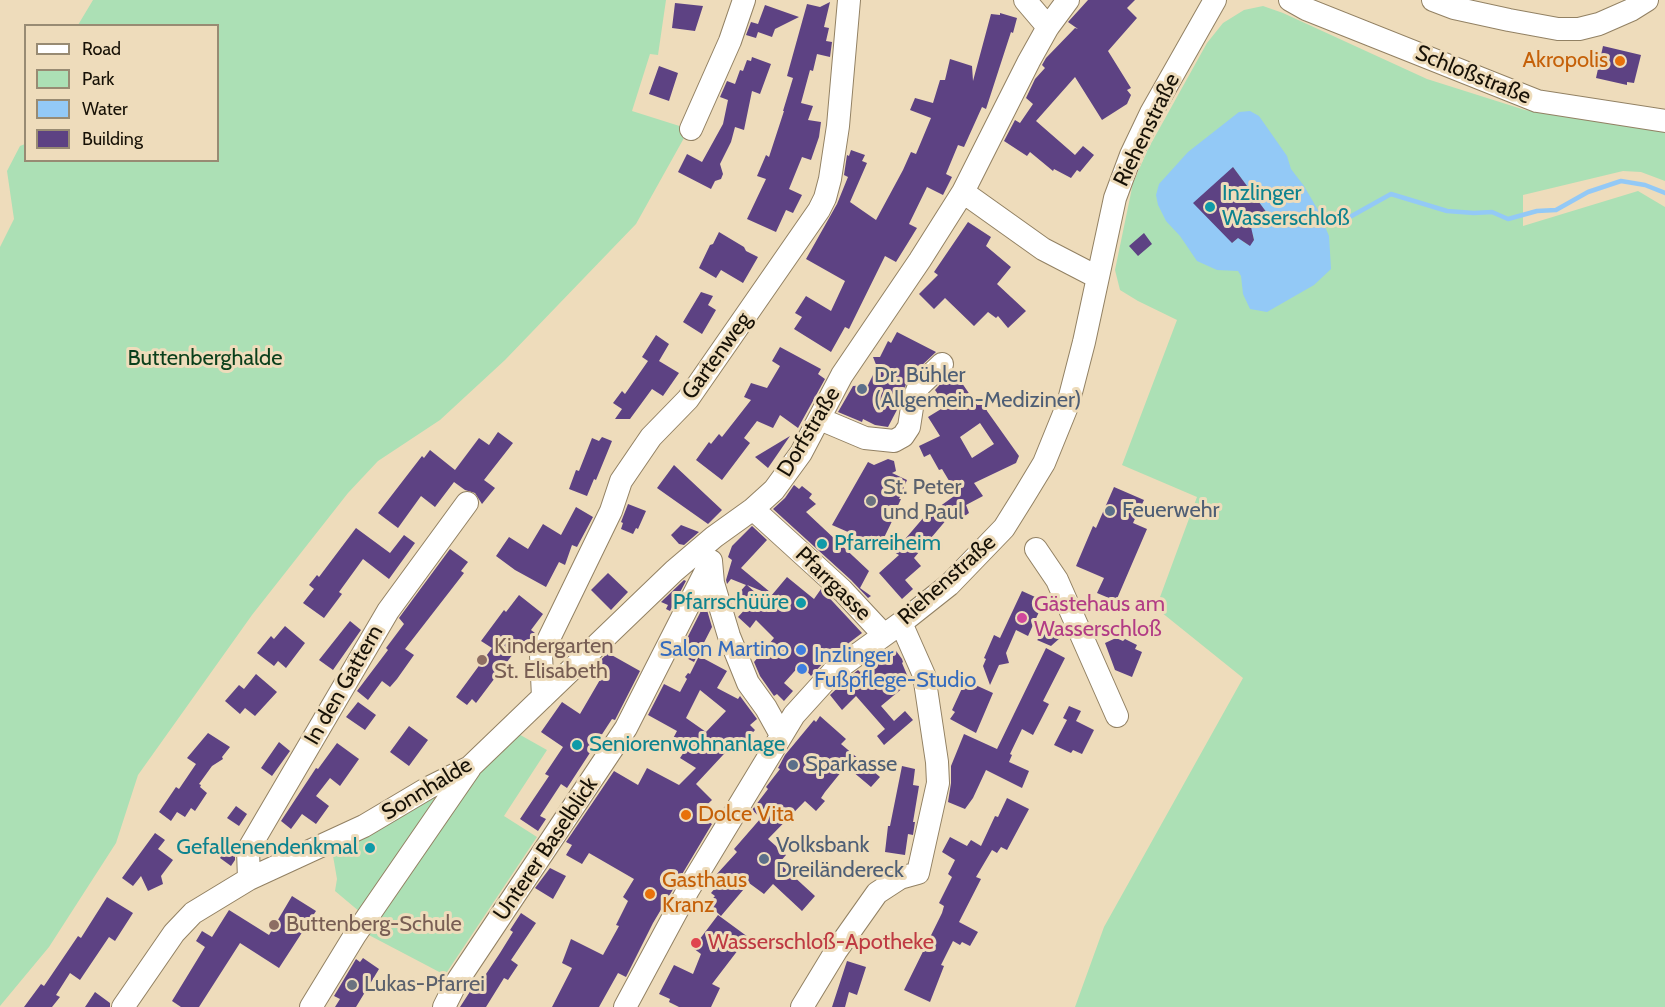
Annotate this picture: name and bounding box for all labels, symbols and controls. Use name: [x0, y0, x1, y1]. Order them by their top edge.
legend: [24, 24, 219, 162]
text: Road: [82, 38, 121, 60]
street label: Schloßstraße: [1411, 40, 1535, 110]
place label: Akropolis: [1523, 48, 1608, 74]
marker: Akropolis: [1613, 54, 1627, 68]
text: Park: [82, 68, 114, 90]
street label: Riehenstraße: [1108, 69, 1186, 191]
text: Water: [82, 98, 128, 120]
text: Building: [82, 128, 143, 150]
place label: Inzlinger Wasserschloß: [1222, 181, 1350, 232]
marker: Inzlinger Wasserschloß: [1203, 200, 1217, 214]
street label: Gartenweg: [677, 307, 757, 405]
park label: Buttenberghalde: [127, 346, 283, 372]
place label: Dr. Bühler (Allgemein-Mediziner): [874, 363, 1081, 414]
street label: Dorfstraße: [772, 382, 846, 482]
marker: Dr. Bühler (Allgemein-Mediziner): [855, 382, 869, 396]
place label: St. Peter und Paul: [883, 475, 964, 526]
marker: St. Peter und Paul: [864, 494, 878, 508]
place label: Feuerwehr: [1122, 498, 1220, 524]
marker: Feuerwehr: [1103, 504, 1117, 518]
street label: Riehenstraße: [893, 529, 1001, 631]
place label: Pfarreiheim: [834, 531, 941, 557]
marker: Pfarreiheim: [815, 537, 829, 551]
street label: Pfarrgasse: [790, 541, 876, 627]
place label: Pfarrschüüre: [673, 590, 789, 616]
place label: Gästehaus am Wasserschloß: [1034, 592, 1165, 644]
marker: Pfarrschüüre: [794, 596, 808, 610]
marker: Gästehaus am Wasserschloß: [1015, 611, 1029, 625]
street label: In den Gattern: [299, 620, 389, 750]
place label: Kindergarten St. Elisabeth: [494, 634, 614, 686]
place label: Salon Martino: [659, 637, 789, 663]
marker: Salon Martino: [794, 643, 808, 657]
place label: Inzlinger Fußpflege-Studio: [814, 643, 976, 694]
marker: Kindergarten St. Elisabeth: [475, 653, 489, 667]
marker: Inzlinger Fußpflege-Studio: [795, 662, 809, 676]
place label: Seniorenwohnanlage: [589, 732, 785, 758]
marker: Seniorenwohnanlage: [570, 738, 584, 752]
street label: Sonnhalde: [377, 752, 477, 826]
place label: Sparkasse: [805, 752, 897, 778]
marker: Sparkasse: [786, 758, 800, 772]
street label: Unterer Baselblick: [488, 772, 604, 926]
place label: Dolce Vita: [698, 802, 794, 828]
marker: Dolce Vita: [679, 808, 693, 822]
place label: Volksbank Dreiländereck: [776, 833, 904, 884]
place label: Gefallenendenkmal: [176, 835, 358, 861]
marker: Gefallenendenkmal: [363, 841, 377, 855]
marker: Volksbank Dreiländereck: [757, 852, 771, 866]
place label: Gasthaus Kranz: [662, 868, 747, 920]
marker: Gasthaus Kranz: [643, 887, 657, 901]
place label: Buttenberg-Schule: [286, 912, 462, 938]
marker: Buttenberg-Schule: [267, 918, 281, 932]
place label: Wasserschloß-Apotheke: [708, 930, 934, 956]
marker: Wasserschloß-Apotheke: [689, 936, 703, 950]
place label: Lukas-Pfarrei: [364, 972, 485, 998]
marker: Lukas-Pfarrei: [345, 978, 359, 992]

